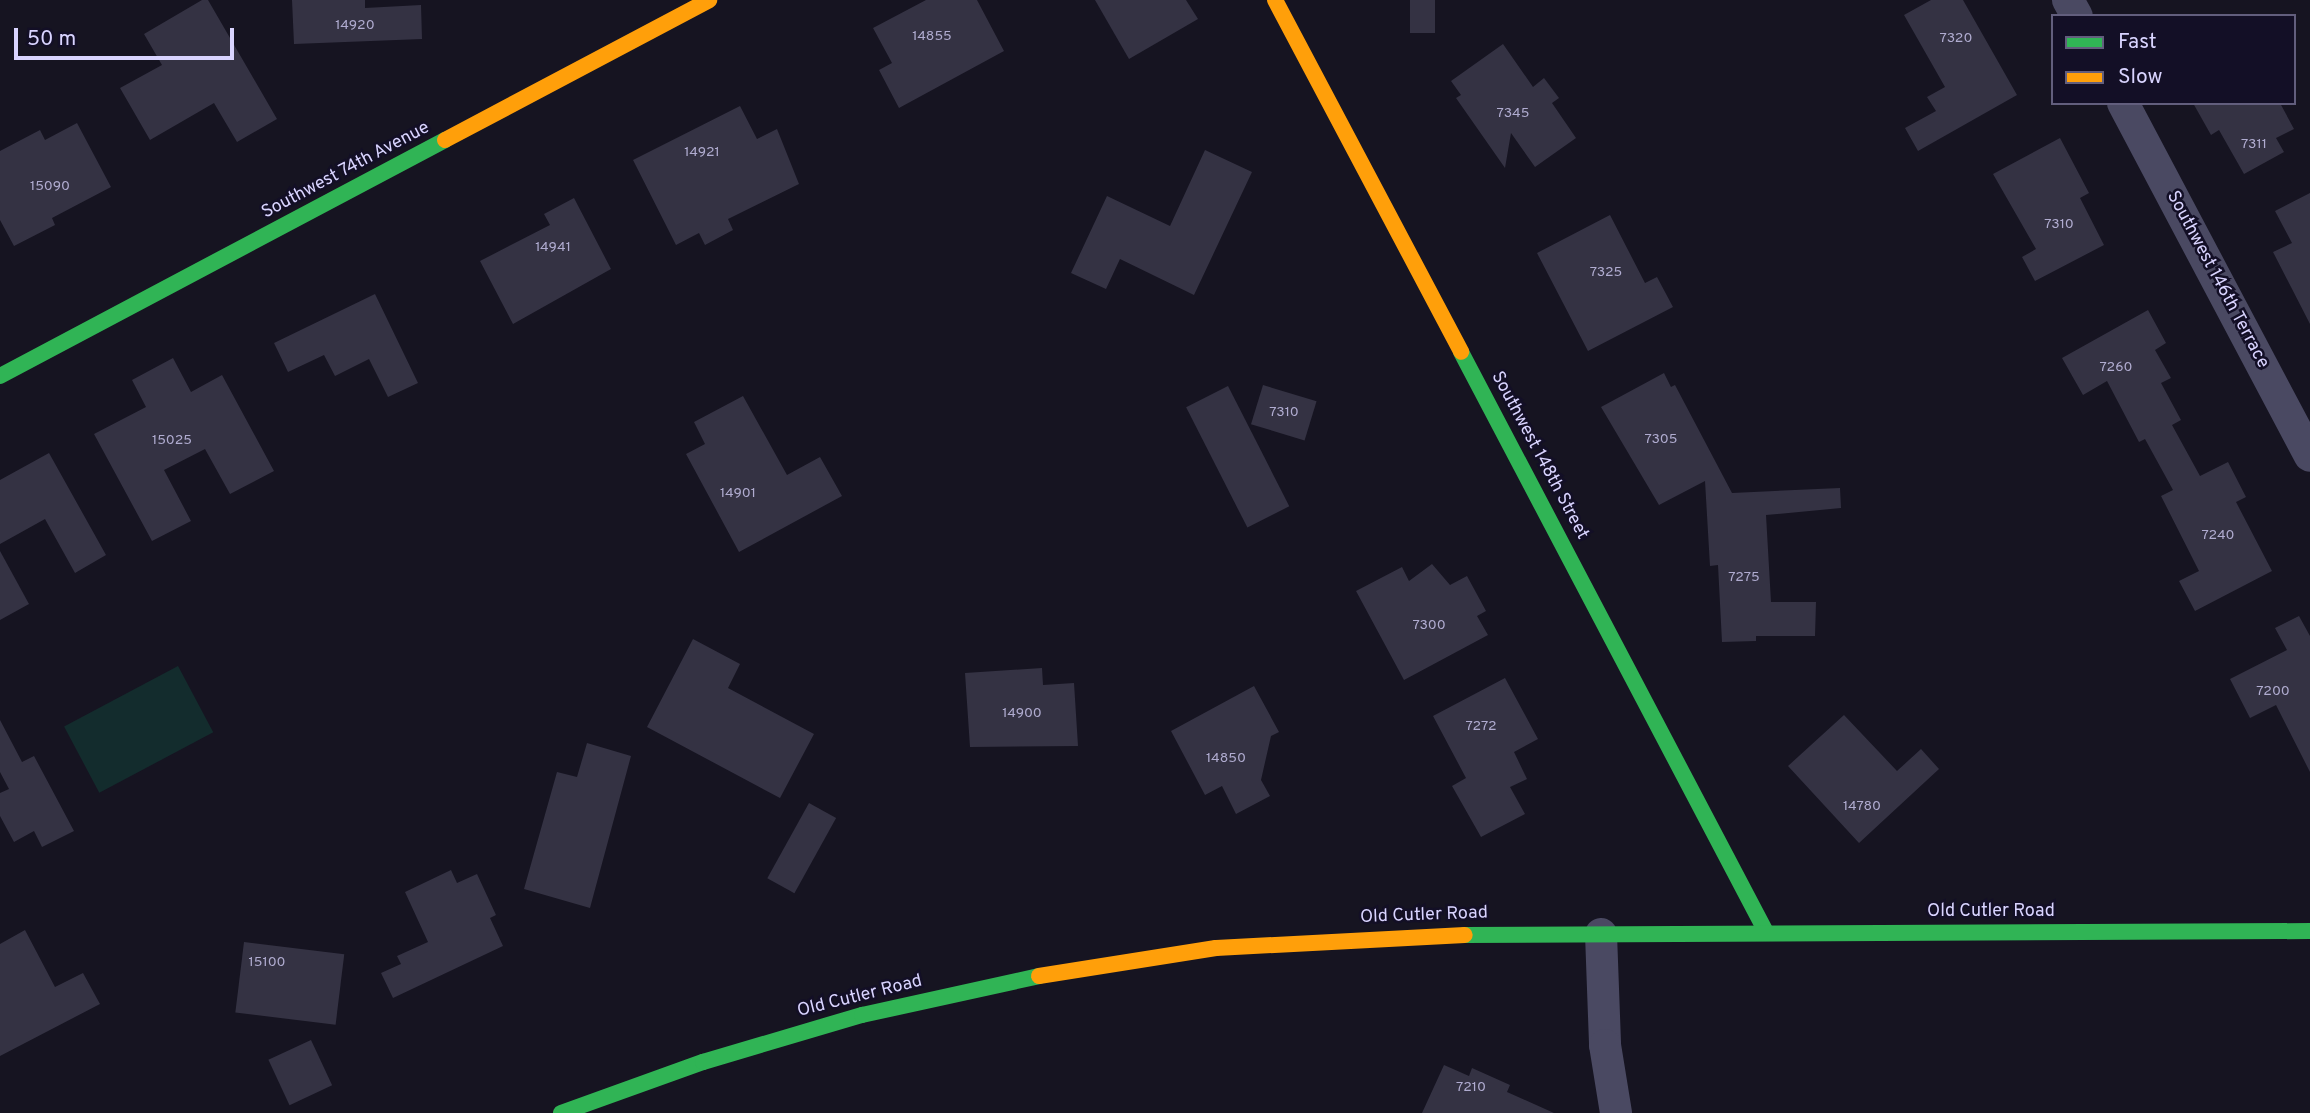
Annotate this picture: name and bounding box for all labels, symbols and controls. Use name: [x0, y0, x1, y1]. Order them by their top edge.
scale bar: [18, 14, 238, 58]
legend: [2051, 14, 2296, 105]
house number: 14920: [335, 18, 375, 34]
text: 50 m: [27, 26, 76, 53]
house number: 14855: [912, 29, 952, 45]
text: Fast: [2118, 29, 2157, 56]
house number: 7320: [1940, 31, 1972, 47]
text: Slow: [2118, 64, 2163, 91]
house number: 7345: [1497, 106, 1529, 122]
street label: Southwest 74th Avenue: [258, 117, 434, 225]
house number: 7311: [2241, 137, 2267, 153]
house number: 14921: [684, 145, 720, 161]
house number: 15090: [30, 179, 70, 195]
street label: Southwest 146th Terrace: [2161, 187, 2273, 373]
house number: 7310: [2044, 217, 2074, 233]
house number: 14941: [535, 240, 571, 256]
house number: 7325: [1590, 265, 1622, 281]
house number: 7260: [2099, 360, 2133, 376]
street label: Southwest 148th Street: [1486, 368, 1592, 544]
house number: 7310: [1269, 405, 1299, 421]
house number: 7305: [1644, 432, 1678, 448]
house number: 15025: [152, 433, 192, 449]
house number: 14901: [720, 486, 756, 502]
house number: 7240: [2201, 528, 2235, 544]
house number: 7275: [1728, 570, 1760, 586]
house number: 7300: [1412, 618, 1446, 634]
house number: 7200: [2256, 684, 2290, 700]
house number: 14900: [1002, 706, 1042, 722]
house number: 7272: [1465, 719, 1497, 735]
house number: 14850: [1206, 751, 1246, 767]
house number: 14780: [1843, 799, 1881, 815]
street label: Old Cutler Road: [1927, 901, 2055, 923]
street label: Old Cutler Road: [1360, 903, 1488, 929]
house number: 15100: [248, 955, 286, 971]
street label: Old Cutler Road: [795, 971, 925, 1023]
house number: 7210: [1456, 1080, 1486, 1096]

